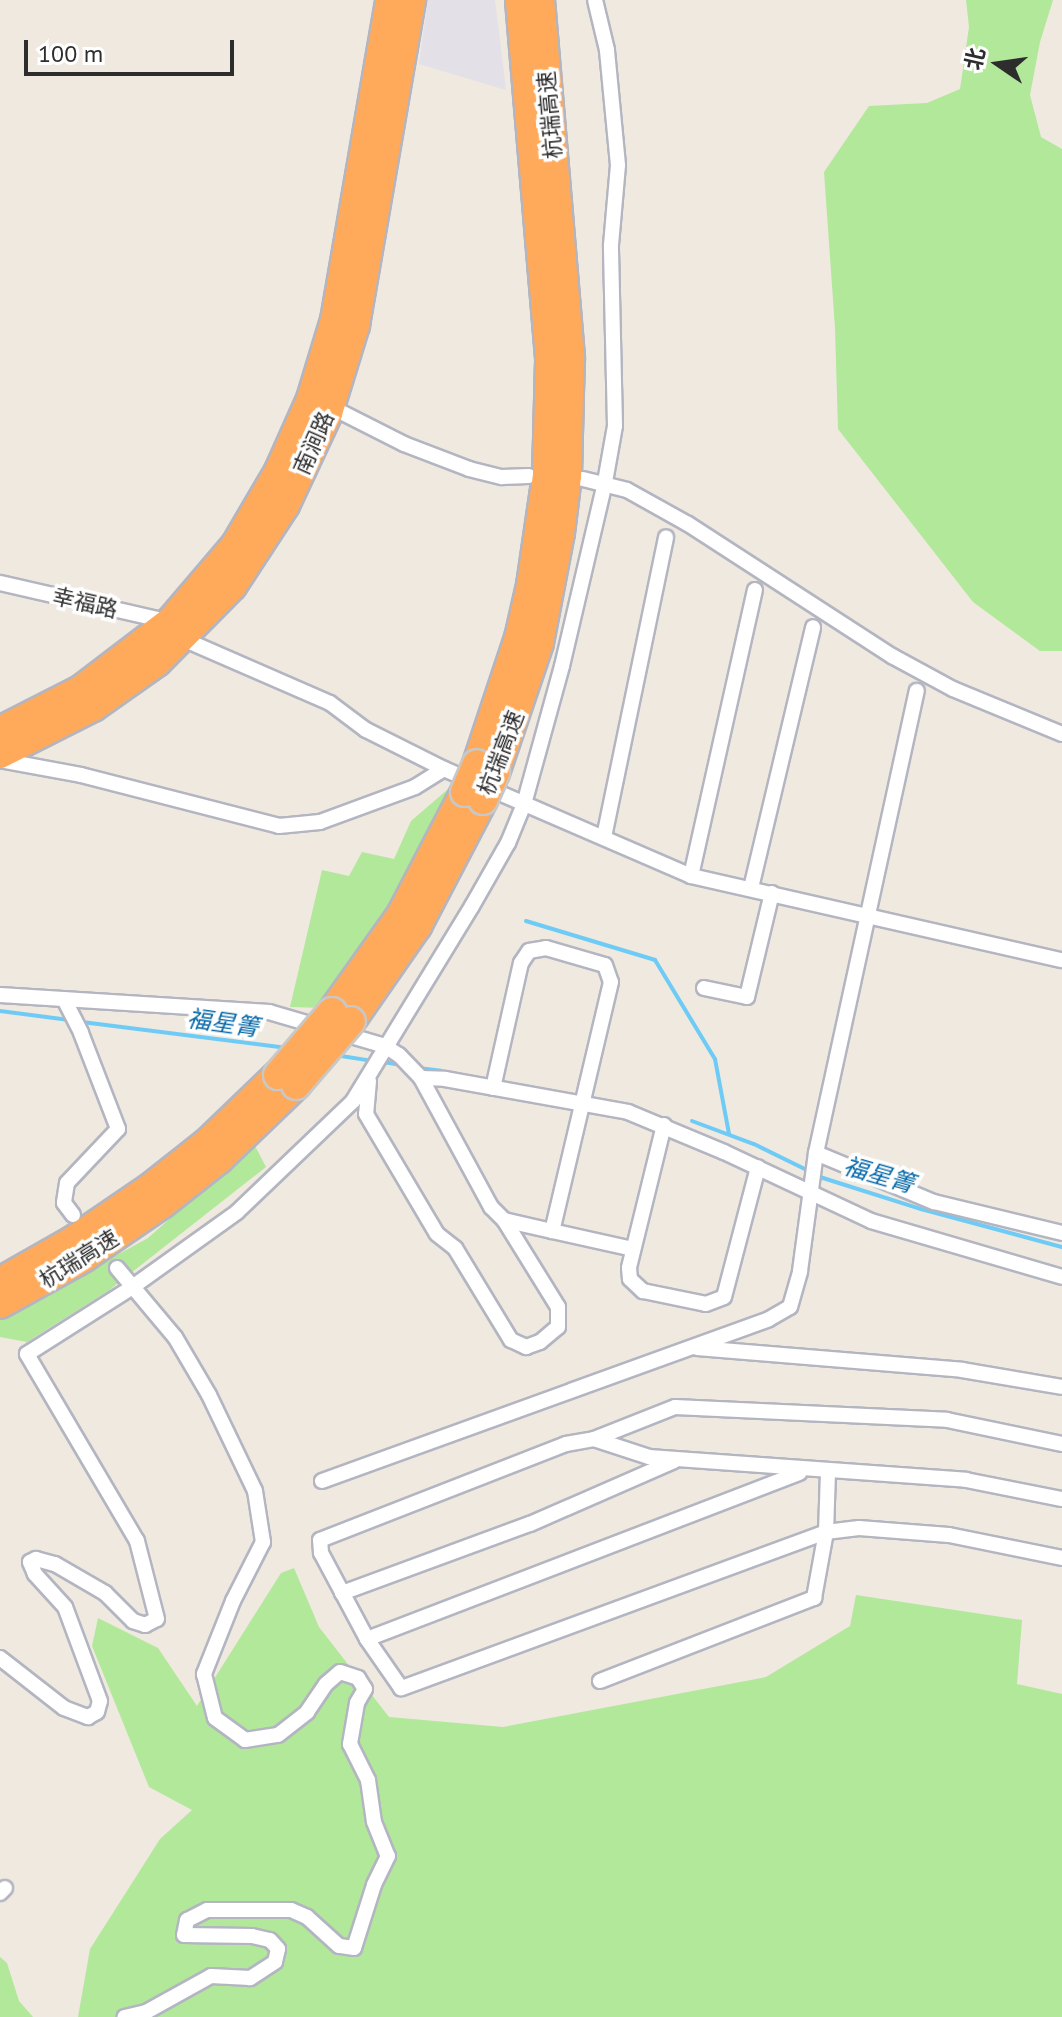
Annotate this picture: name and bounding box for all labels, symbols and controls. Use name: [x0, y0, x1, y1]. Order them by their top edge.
scale bar: [28, 24, 238, 74]
north arrow: [958, 24, 1038, 104]
text: 100 m: [38, 38, 103, 69]
text: 北: [958, 45, 991, 72]
street label: 杭瑞高速: [533, 70, 567, 160]
street label: 南涧路: [289, 407, 339, 479]
street label: 幸福路: [50, 583, 120, 623]
street label: 杭瑞高速: [473, 707, 529, 799]
water label: 福星箐: [185, 1004, 261, 1042]
water label: 福星箐: [840, 1151, 918, 1199]
street label: 杭瑞高速: [35, 1224, 123, 1294]

